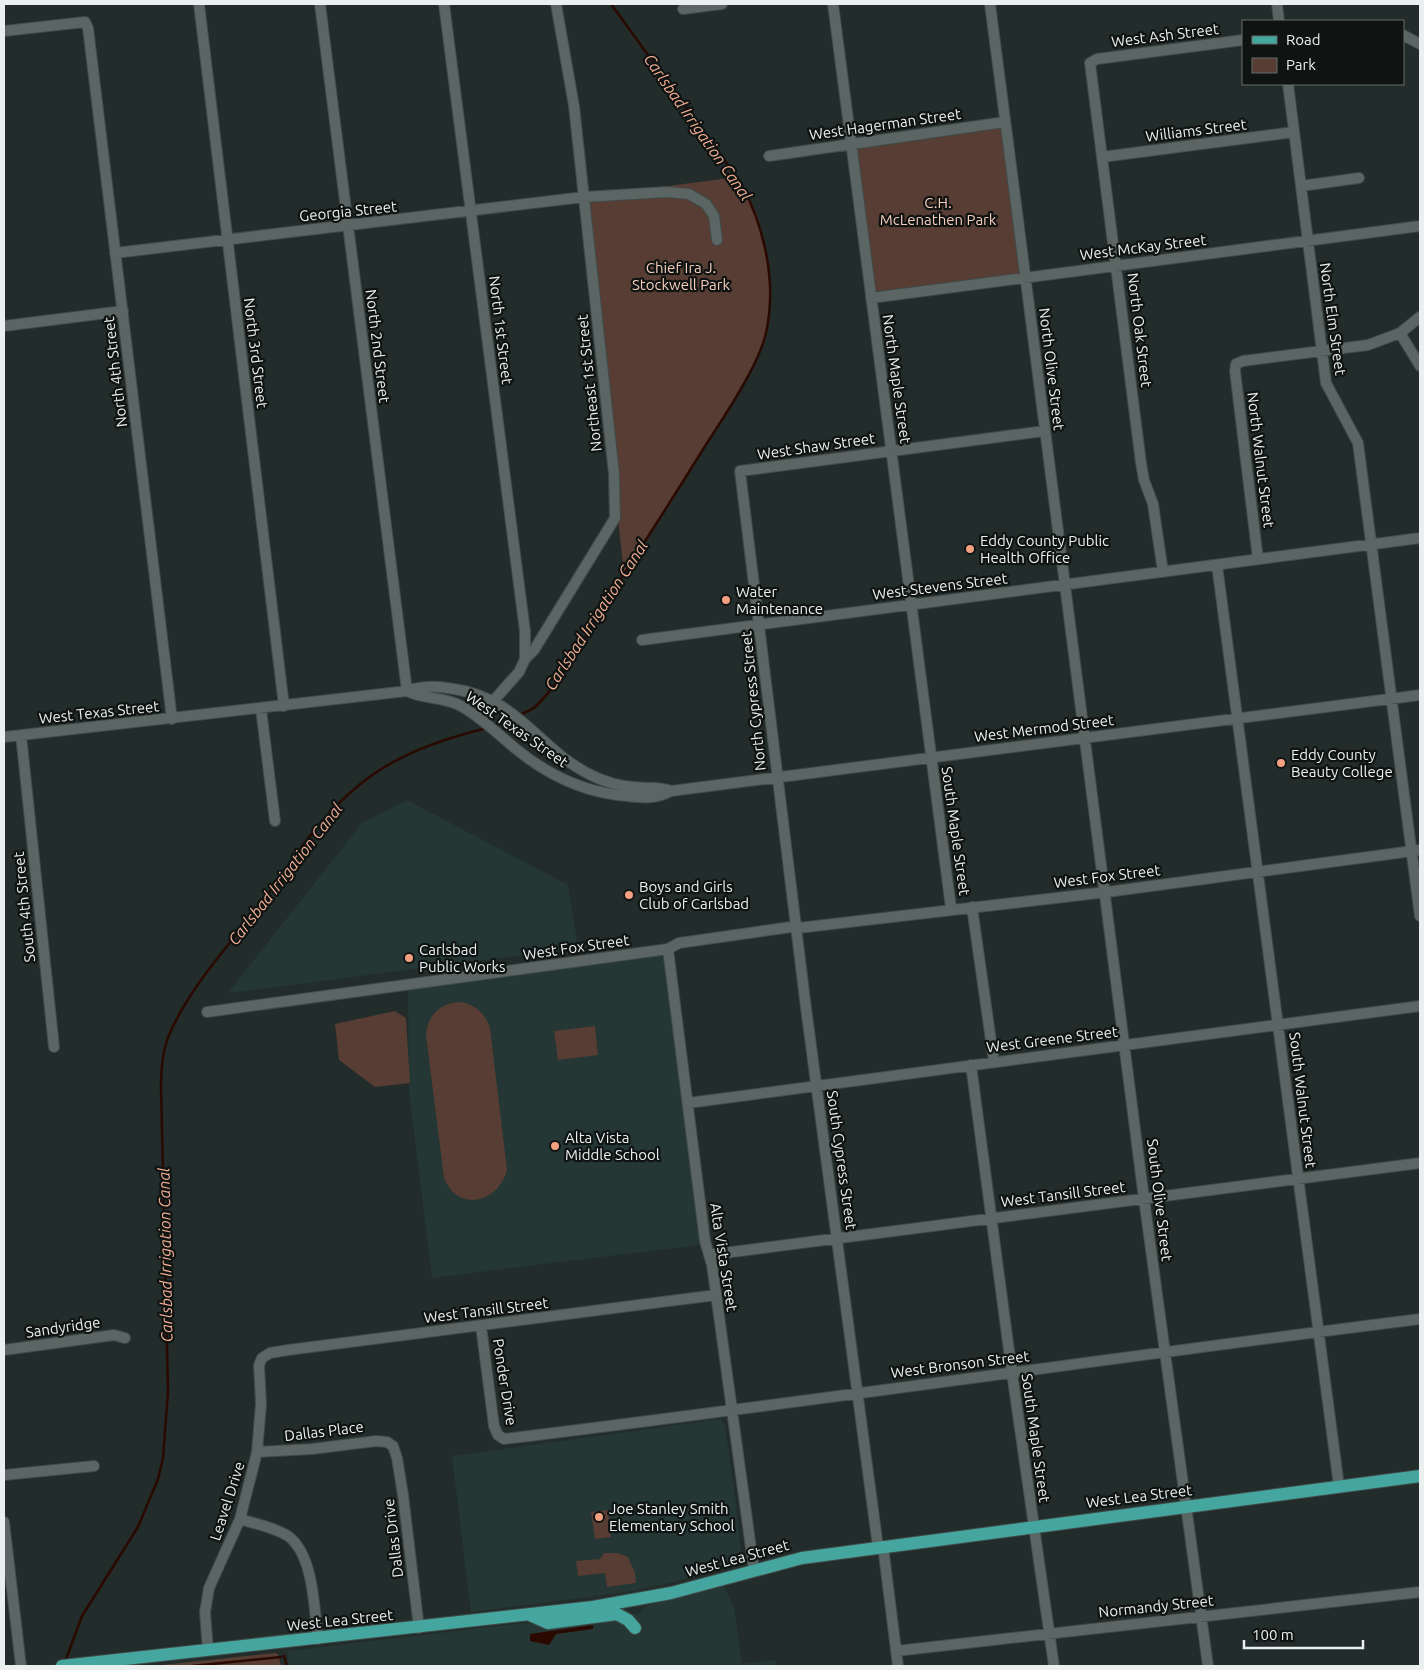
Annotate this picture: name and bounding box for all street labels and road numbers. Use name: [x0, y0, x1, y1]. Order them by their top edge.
street label: West Ash Street: [1110, 20, 1220, 50]
street label: West Hagerman Street: [808, 105, 962, 143]
street label: Williams Street: [1144, 115, 1248, 145]
street label: Georgia Street: [298, 197, 398, 225]
street label: West McKay Street: [1079, 231, 1207, 263]
street label: North Elm Street: [1317, 262, 1349, 377]
street label: North Oak Street: [1125, 272, 1155, 388]
street label: North 1st Street: [486, 275, 516, 385]
street label: North 2nd Street: [363, 288, 393, 404]
street label: North 3rd Street: [241, 297, 271, 409]
street label: North Olive Street: [1036, 307, 1068, 431]
street label: North Maple Street: [880, 313, 914, 445]
street label: Northeast 1st Street: [573, 314, 605, 452]
street label: North 4th Street: [100, 316, 130, 428]
street label: North Walnut Street: [1244, 391, 1278, 529]
street label: West Shaw Street: [756, 429, 876, 463]
street label: West Stevens Street: [872, 569, 1008, 603]
street label: North Cypress Street: [737, 630, 769, 772]
street label: West Texas Street: [463, 687, 571, 771]
street label: West Texas Street: [38, 697, 160, 727]
street label: West Mermod Street: [973, 711, 1115, 745]
street label: South Maple Street: [939, 765, 973, 897]
street label: South 4th Street: [10, 851, 38, 963]
street label: West Fox Street: [1053, 861, 1161, 891]
street label: West Fox Street: [522, 931, 630, 963]
street label: West Greene Street: [985, 1023, 1119, 1055]
street label: South Walnut Street: [1286, 1031, 1320, 1169]
street label: South Cypress Street: [824, 1089, 860, 1231]
street label: South Olive Street: [1144, 1138, 1176, 1262]
street label: West Tansill Street: [1000, 1178, 1126, 1210]
street label: Alta Vista Street: [707, 1201, 741, 1313]
street label: West Tansill Street: [423, 1294, 549, 1326]
street label: Sandyridge: [25, 1313, 101, 1341]
street label: Ponder Drive: [490, 1337, 520, 1427]
street label: West Bronson Street: [890, 1347, 1030, 1381]
street label: South Maple Street: [1019, 1372, 1053, 1504]
street label: Dallas Place: [283, 1418, 365, 1444]
street label: Leavel Drive: [206, 1459, 248, 1543]
street label: West Lea Street: [1085, 1481, 1193, 1511]
street label: Dallas Drive: [380, 1498, 406, 1578]
street label: West Lea Street: [683, 1536, 791, 1580]
street label: Normandy Street: [1098, 1591, 1215, 1621]
street label: West Lea Street: [286, 1606, 394, 1634]

